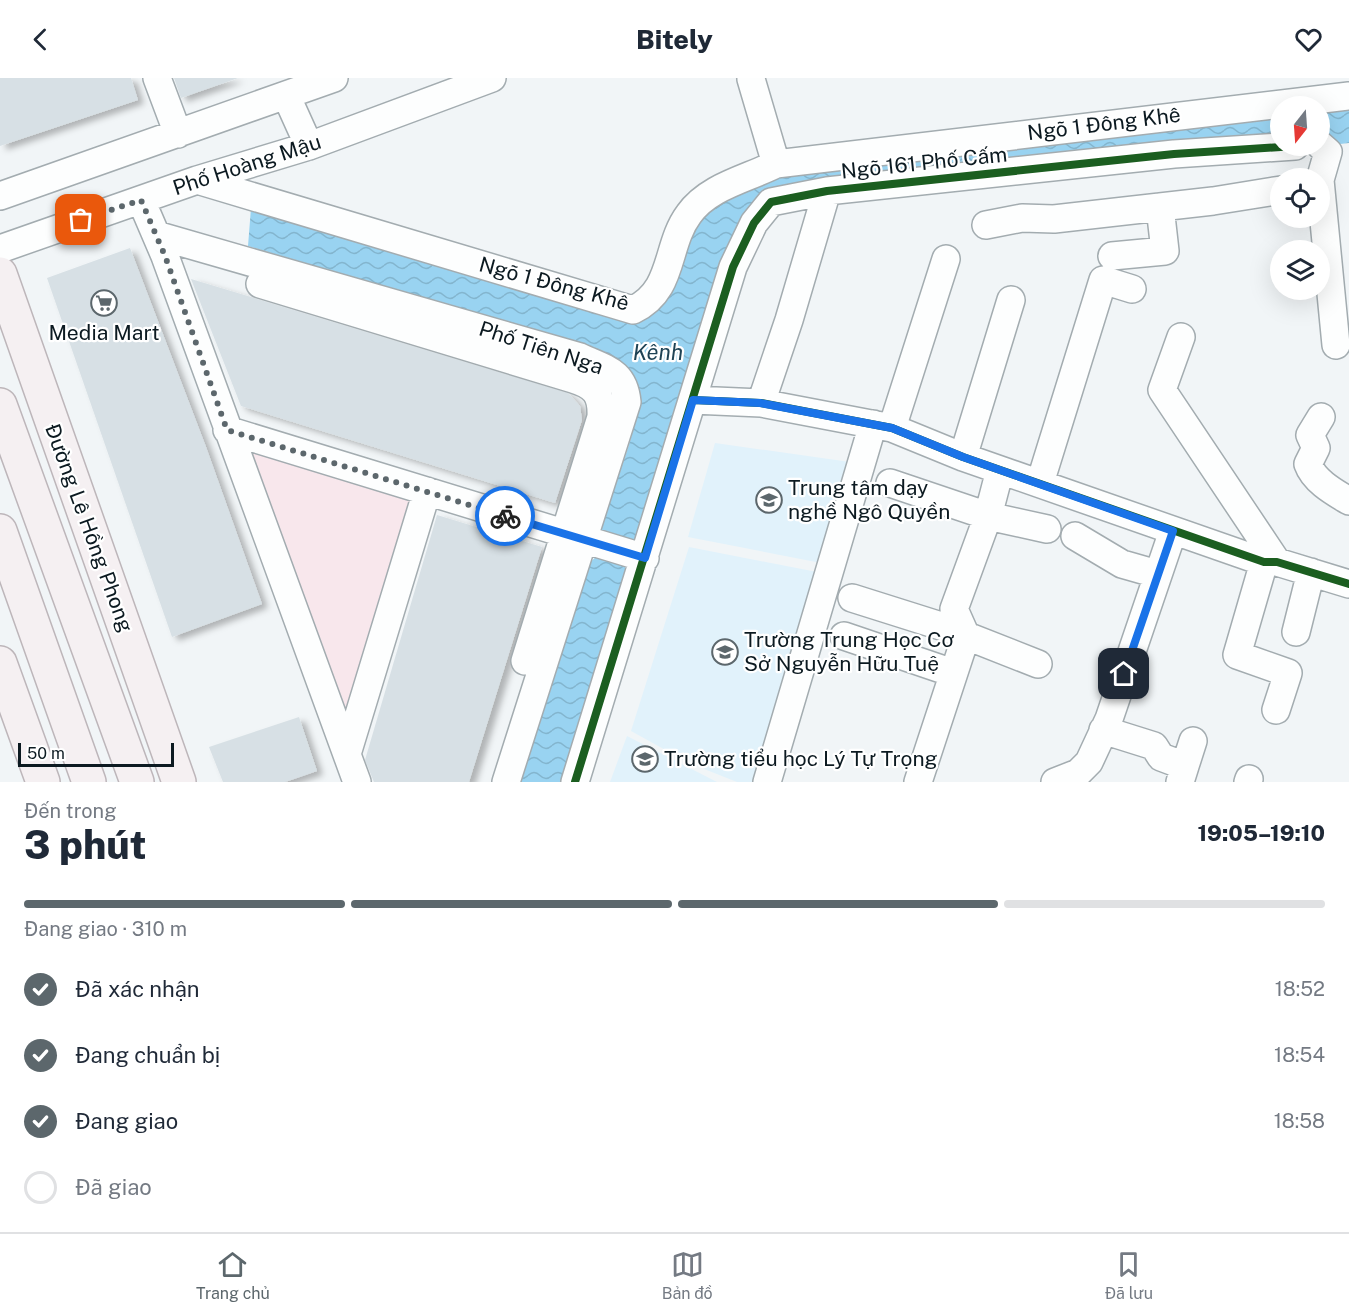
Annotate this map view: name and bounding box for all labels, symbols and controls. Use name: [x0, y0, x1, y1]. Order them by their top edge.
icon: back: [24, 23, 57, 56]
text: Bitely: [636, 23, 713, 55]
icon: heart: [1292, 23, 1325, 56]
north arrow: [1270, 96, 1330, 156]
map controls: [1270, 96, 1330, 300]
street label: Ngõ 1 Đông Khê: [1026, 102, 1182, 145]
street label: Phố Hoàng Mậu: [170, 129, 324, 200]
street label: Ngõ 161 Phố Cấm: [840, 141, 1008, 184]
button: locate: [1270, 168, 1330, 228]
pin: [55, 194, 106, 245]
icon: bag: [64, 203, 97, 236]
button: layers: [1270, 240, 1330, 300]
street label: Ngõ 1 Đông Khê: [476, 251, 632, 316]
supermarket icon: Media Mart: [89, 288, 119, 318]
street label: Phố Tiên Nga: [476, 316, 606, 379]
place label: Media Mart: [48, 320, 160, 345]
water label: Kênh: [633, 339, 683, 365]
street label: Đường Lê Hồng Phong: [40, 420, 139, 636]
place label: Trung tâm dạy nghề Ngô Quyền: [788, 475, 950, 524]
school or university icon: Trung tâm dạy nghề Ngô Quyền: [754, 485, 784, 515]
courier: [475, 486, 535, 546]
icon: bike: [489, 500, 522, 533]
place label: Trường Trung Học Cơ Sở Nguyễn Hữu Tuệ: [744, 627, 954, 676]
school or university icon: Trường Trung Học Cơ Sở Nguyễn Hữu Tuệ: [710, 637, 740, 667]
pin: [1098, 648, 1149, 699]
icon: home: [1107, 657, 1140, 690]
scale bar: [18, 740, 174, 768]
text: 50 m: [27, 744, 65, 763]
school or university icon: Trường tiểu học Lý Tự Trọng: [630, 744, 660, 774]
place label: Trường tiểu học Lý Tự Trọng: [664, 746, 938, 771]
text: Đến trong: [24, 799, 117, 823]
text: 19:05–19:10: [1197, 820, 1325, 846]
text: 3 phút: [24, 822, 147, 868]
text: Đang giao · 310 m: [24, 917, 187, 941]
icon: check: [24, 973, 57, 1006]
text: Đã xác nhận: [75, 976, 200, 1002]
text: 18:52: [1275, 977, 1325, 1001]
icon: check: [24, 1039, 57, 1072]
text: Đang chuẩn bị: [75, 1042, 220, 1068]
text: 18:54: [1274, 1043, 1325, 1067]
icon: check: [24, 1105, 57, 1138]
text: Đang giao: [75, 1108, 178, 1134]
text: 18:58: [1274, 1109, 1325, 1133]
text: Đã giao: [75, 1174, 152, 1200]
tab: Trang chủ: [196, 1248, 270, 1303]
tab: Bản đồ: [662, 1248, 713, 1303]
tab: Đã lưu: [1105, 1248, 1153, 1303]

